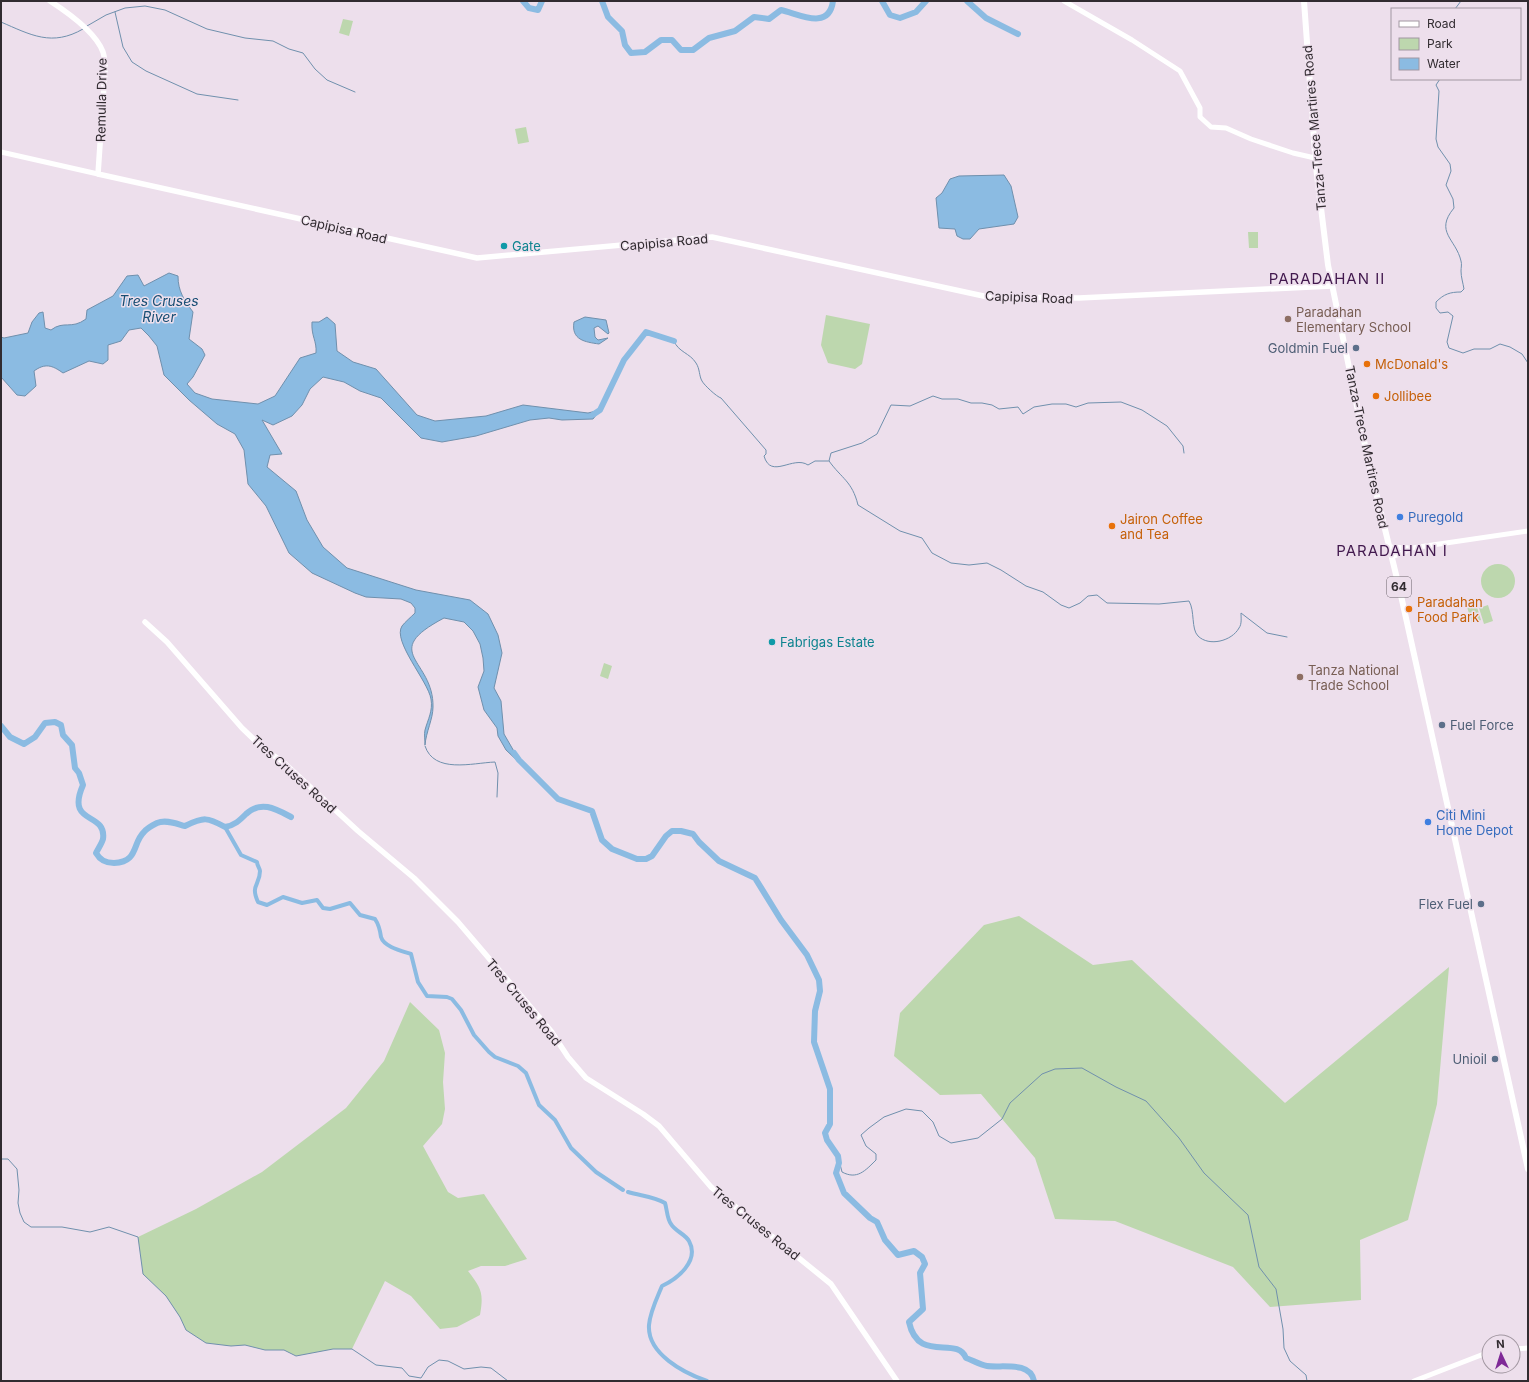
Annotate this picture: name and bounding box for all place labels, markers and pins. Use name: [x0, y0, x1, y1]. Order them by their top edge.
place label: Gate: [512, 238, 541, 254]
marker: Gate: [499, 241, 509, 251]
place label: Paradahan Elementary School: [1296, 304, 1411, 335]
marker: Paradahan Elementary School: [1283, 314, 1293, 324]
place label: Goldmin Fuel: [1268, 340, 1348, 356]
marker: Goldmin Fuel: [1351, 343, 1361, 353]
place label: McDonald's: [1375, 356, 1448, 372]
marker: McDonald's: [1362, 359, 1372, 369]
place label: Jollibee: [1384, 388, 1432, 404]
marker: Jollibee: [1371, 391, 1381, 401]
place label: Puregold: [1408, 509, 1463, 525]
place label: Jairon Coffee and Tea: [1120, 511, 1203, 542]
marker: Puregold: [1395, 512, 1405, 522]
marker: Jairon Coffee and Tea: [1107, 521, 1117, 531]
place label: Paradahan Food Park: [1417, 594, 1483, 625]
marker: Paradahan Food Park: [1404, 604, 1414, 614]
place label: Fabrigas Estate: [780, 634, 875, 650]
marker: Fabrigas Estate: [767, 637, 777, 647]
place label: Tanza National Trade School: [1308, 662, 1399, 693]
marker: Tanza National Trade School: [1295, 672, 1305, 682]
place label: Fuel Force: [1450, 717, 1514, 733]
marker: Fuel Force: [1437, 720, 1447, 730]
place label: Citi Mini Home Depot: [1436, 807, 1513, 838]
marker: Citi Mini Home Depot: [1423, 817, 1433, 827]
place label: Flex Fuel: [1418, 896, 1473, 912]
marker: Flex Fuel: [1476, 899, 1486, 909]
place label: Unioil: [1452, 1051, 1487, 1067]
marker: Unioil: [1490, 1054, 1500, 1064]

